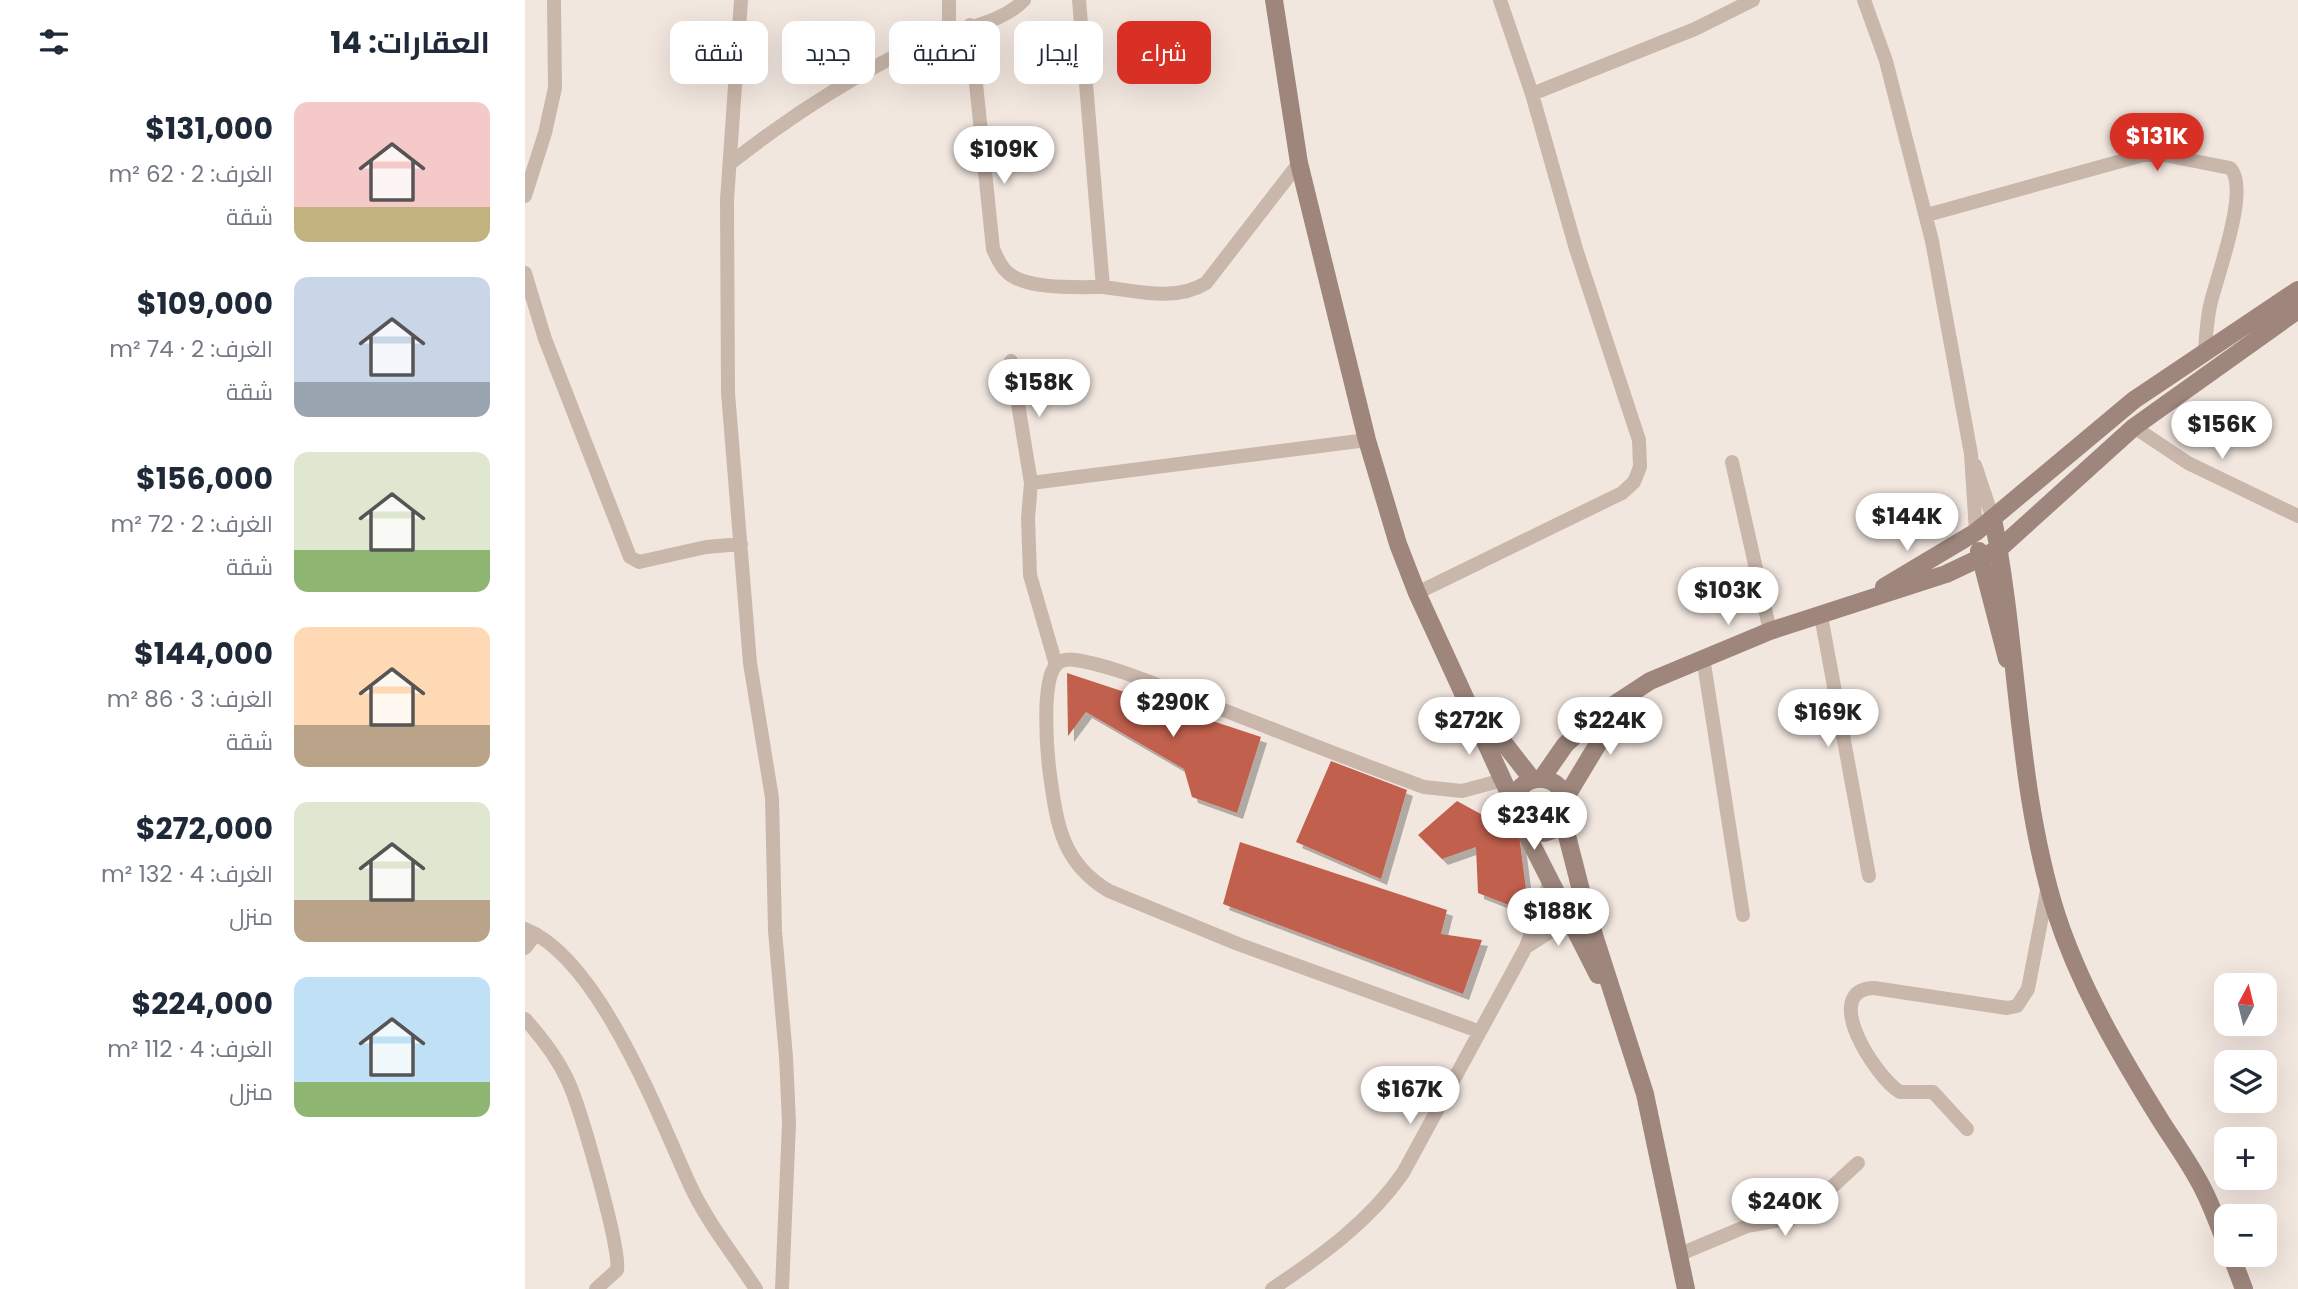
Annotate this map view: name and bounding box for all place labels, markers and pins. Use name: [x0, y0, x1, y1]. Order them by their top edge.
pin: $131K: [2108, 114, 2206, 173]
pin: $109K: [955, 127, 1053, 186]
pin: $158K: [990, 360, 1088, 419]
pin: $156K: [2173, 402, 2271, 461]
pin: $144K: [1858, 494, 1956, 553]
pin: $103K: [1679, 568, 1777, 627]
pin: $290K: [1124, 680, 1222, 739]
pin: $169K: [1779, 690, 1877, 749]
pin: $272K: [1420, 698, 1518, 757]
pin: $224K: [1561, 698, 1659, 757]
pin: $234K: [1485, 792, 1583, 852]
pin: $188K: [1509, 888, 1607, 948]
pin: $167K: [1361, 1066, 1459, 1126]
pin: $240K: [1736, 1178, 1834, 1238]

